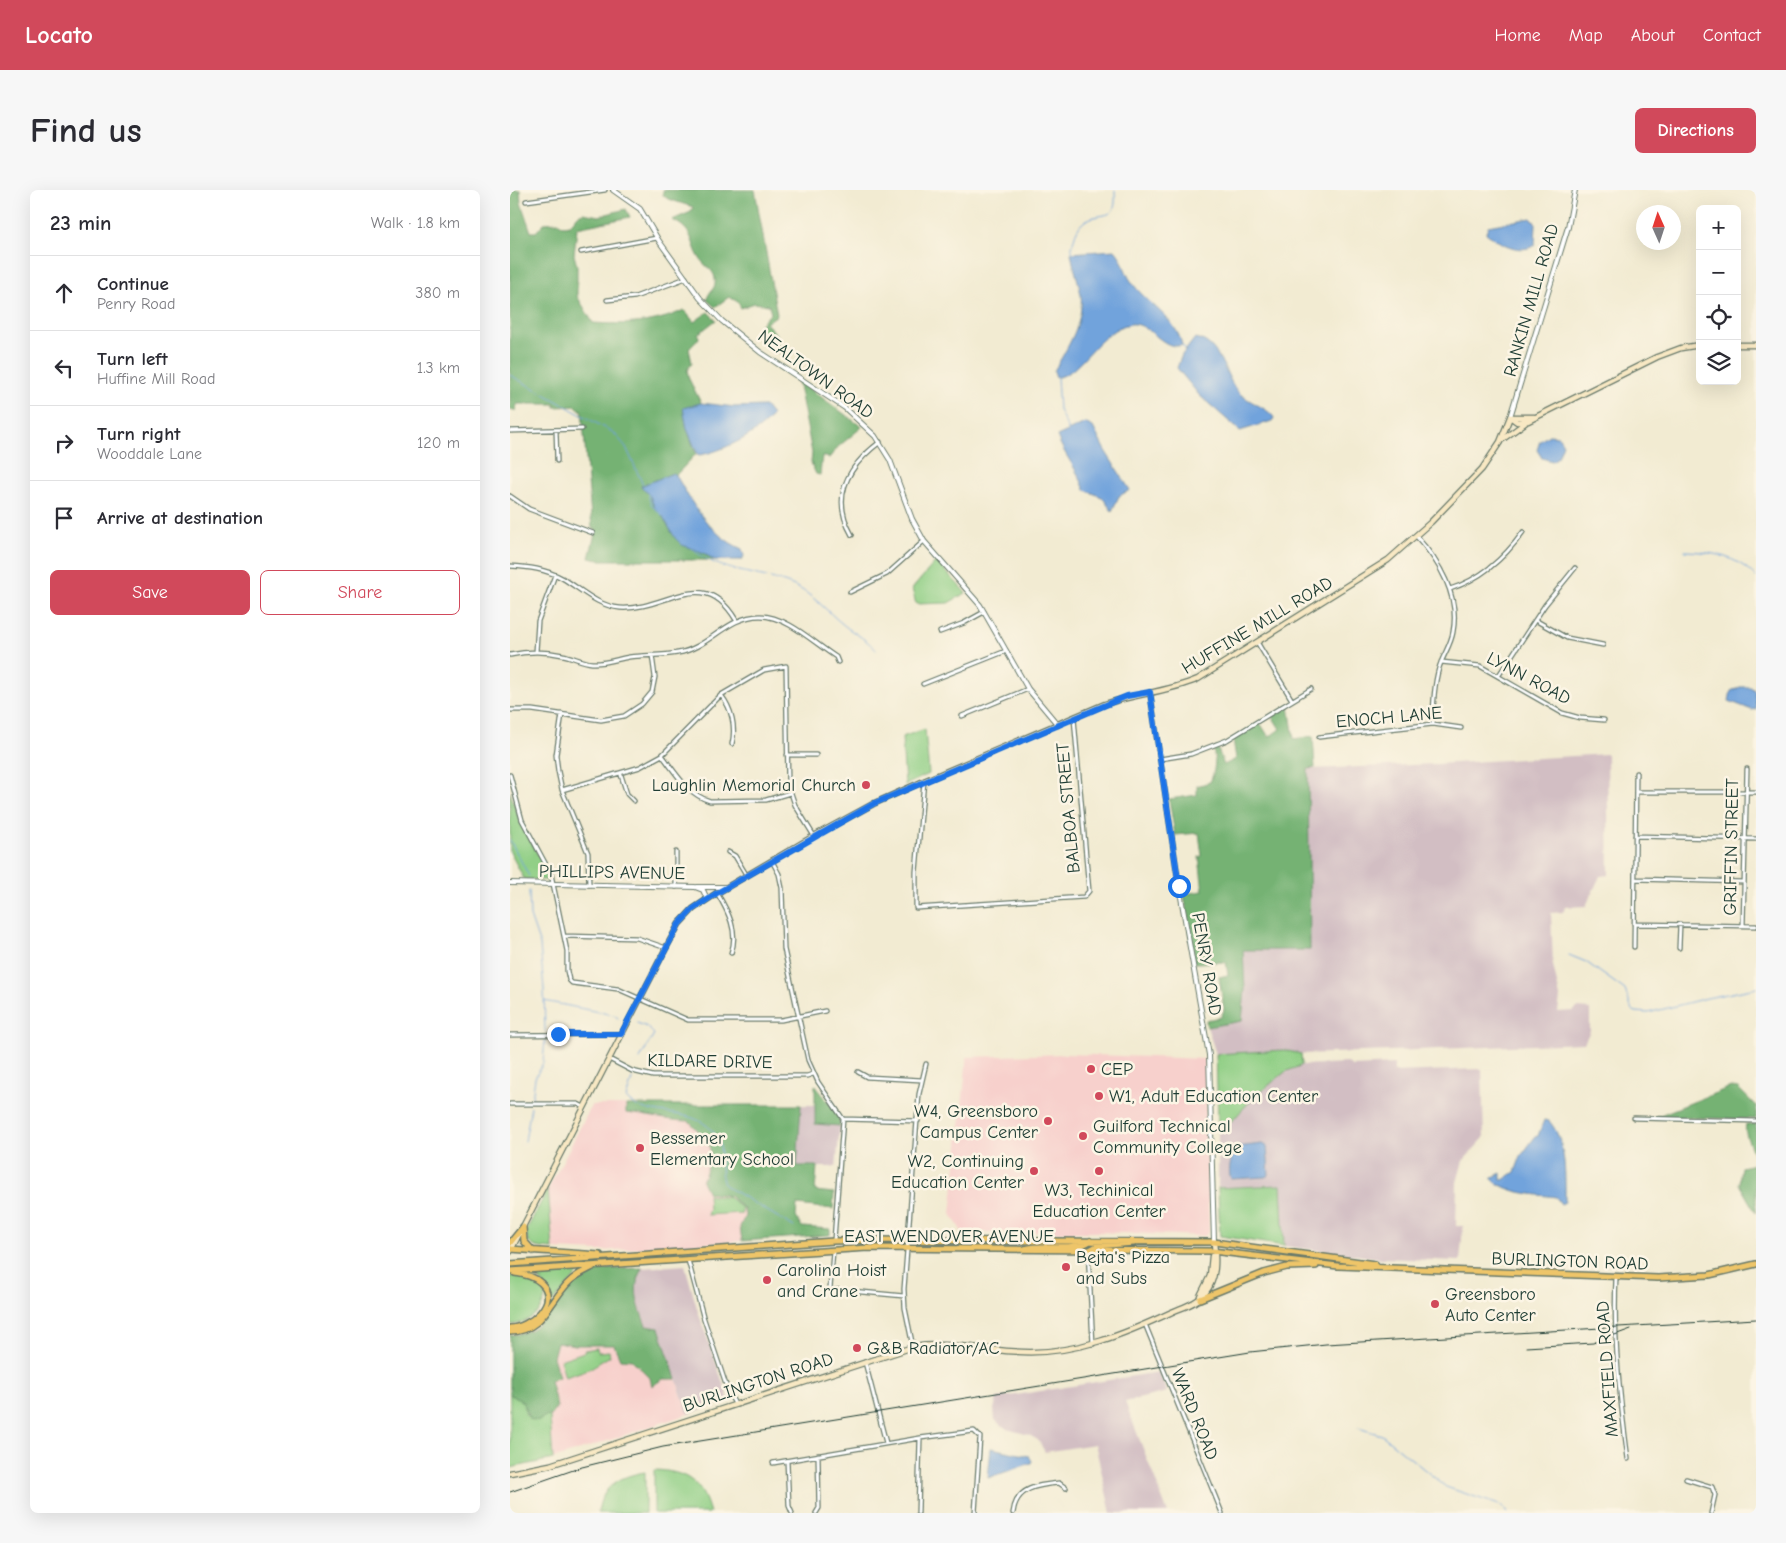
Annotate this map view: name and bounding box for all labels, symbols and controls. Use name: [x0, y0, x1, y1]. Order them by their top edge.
text: Locato: [25, 21, 93, 49]
text: Home: [1494, 25, 1541, 46]
text: Map: [1569, 25, 1603, 46]
text: About: [1631, 25, 1675, 46]
text: Contact: [1703, 25, 1761, 46]
button: Directions: [1635, 108, 1756, 153]
text: Find us: [30, 110, 142, 151]
north arrow: [1636, 205, 1681, 250]
map controls: [1696, 205, 1741, 385]
button: +: [1696, 205, 1741, 250]
text: 23 min: [50, 211, 112, 235]
text: Walk · 1.8 km: [371, 214, 460, 232]
street label: RANKIN MILL ROAD: [1500, 221, 1563, 379]
button: −: [1696, 250, 1741, 295]
text: Continue: [97, 273, 169, 295]
icon: ahead: [50, 279, 78, 307]
text: 380 m: [415, 284, 460, 302]
text: Penry Road: [97, 295, 176, 313]
button: locate: [1696, 295, 1741, 340]
street label: NEALTOWN ROAD: [754, 325, 878, 423]
button: layers: [1696, 340, 1741, 385]
text: Turn left: [97, 348, 168, 370]
icon: left: [50, 354, 78, 382]
text: 1.3 km: [417, 359, 460, 377]
text: Huffine Mill Road: [97, 370, 215, 388]
text: Turn right: [97, 423, 181, 445]
icon: right: [50, 429, 78, 457]
text: 120 m: [417, 434, 460, 452]
text: Wooddale Lane: [97, 445, 202, 463]
icon: arrive: [50, 504, 78, 532]
text: Arrive at destination: [97, 507, 263, 529]
button: Save: [50, 570, 250, 615]
button: Share: [260, 570, 460, 615]
street label: HUFFINE MILL ROAD: [1178, 572, 1336, 679]
street label: LYNN ROAD: [1483, 648, 1574, 709]
street label: ENOCH LANE: [1335, 702, 1443, 733]
street label: BALBOA STREET: [1052, 741, 1085, 874]
place label: Laughlin Memorial Church: [652, 775, 856, 796]
street label: GRIFFIN STREET: [1720, 777, 1743, 916]
marker: Laughlin Memorial Church: [860, 779, 872, 791]
street label: PHILLIPS AVENUE: [539, 861, 686, 884]
route start: [1168, 875, 1191, 898]
street label: PENRY ROAD: [1187, 911, 1226, 1017]
route end: [547, 1023, 570, 1046]
street label: KILDARE DRIVE: [647, 1050, 773, 1073]
place label: CEP: [1101, 1059, 1133, 1080]
marker: CEP: [1085, 1063, 1097, 1075]
place label: W1, Adult Education Center: [1109, 1086, 1319, 1107]
marker: W1, Adult Education Center: [1093, 1090, 1105, 1102]
place label: W4, Greensboro Campus Center: [914, 1101, 1039, 1143]
marker: W4, Greensboro Campus Center: [1042, 1115, 1054, 1127]
place label: Guilford Technical Community College: [1093, 1116, 1242, 1158]
place label: Bessemer Elementary School: [650, 1128, 794, 1170]
marker: Guilford Technical Community College: [1077, 1130, 1089, 1142]
marker: Bessemer Elementary School: [634, 1142, 646, 1154]
place label: W2, Continuing Education Center: [891, 1151, 1025, 1193]
marker: W2, Continuing Education Center: [1028, 1165, 1040, 1177]
marker: W3, Techinical Education Center: [1093, 1165, 1105, 1177]
place label: W3, Techinical Education Center: [1032, 1180, 1166, 1222]
street label: EAST WENDOVER AVENUE: [844, 1226, 1054, 1247]
place label: Bejta's Pizza and Subs: [1076, 1247, 1170, 1289]
street label: BURLINGTON ROAD: [1491, 1248, 1649, 1275]
place label: Carolina Hoist and Crane: [777, 1260, 887, 1302]
marker: Bejta's Pizza and Subs: [1060, 1261, 1072, 1273]
marker: Carolina Hoist and Crane: [761, 1274, 773, 1286]
place label: Greensboro Auto Center: [1445, 1284, 1536, 1326]
marker: Greensboro Auto Center: [1429, 1298, 1441, 1310]
street label: MAXFIELD ROAD: [1592, 1300, 1623, 1438]
place label: G&B Radiator/AC: [867, 1338, 1000, 1359]
marker: G&B Radiator/AC: [851, 1342, 863, 1354]
street label: BURLINGTON ROAD: [680, 1348, 836, 1417]
street label: WARD ROAD: [1167, 1365, 1222, 1463]

